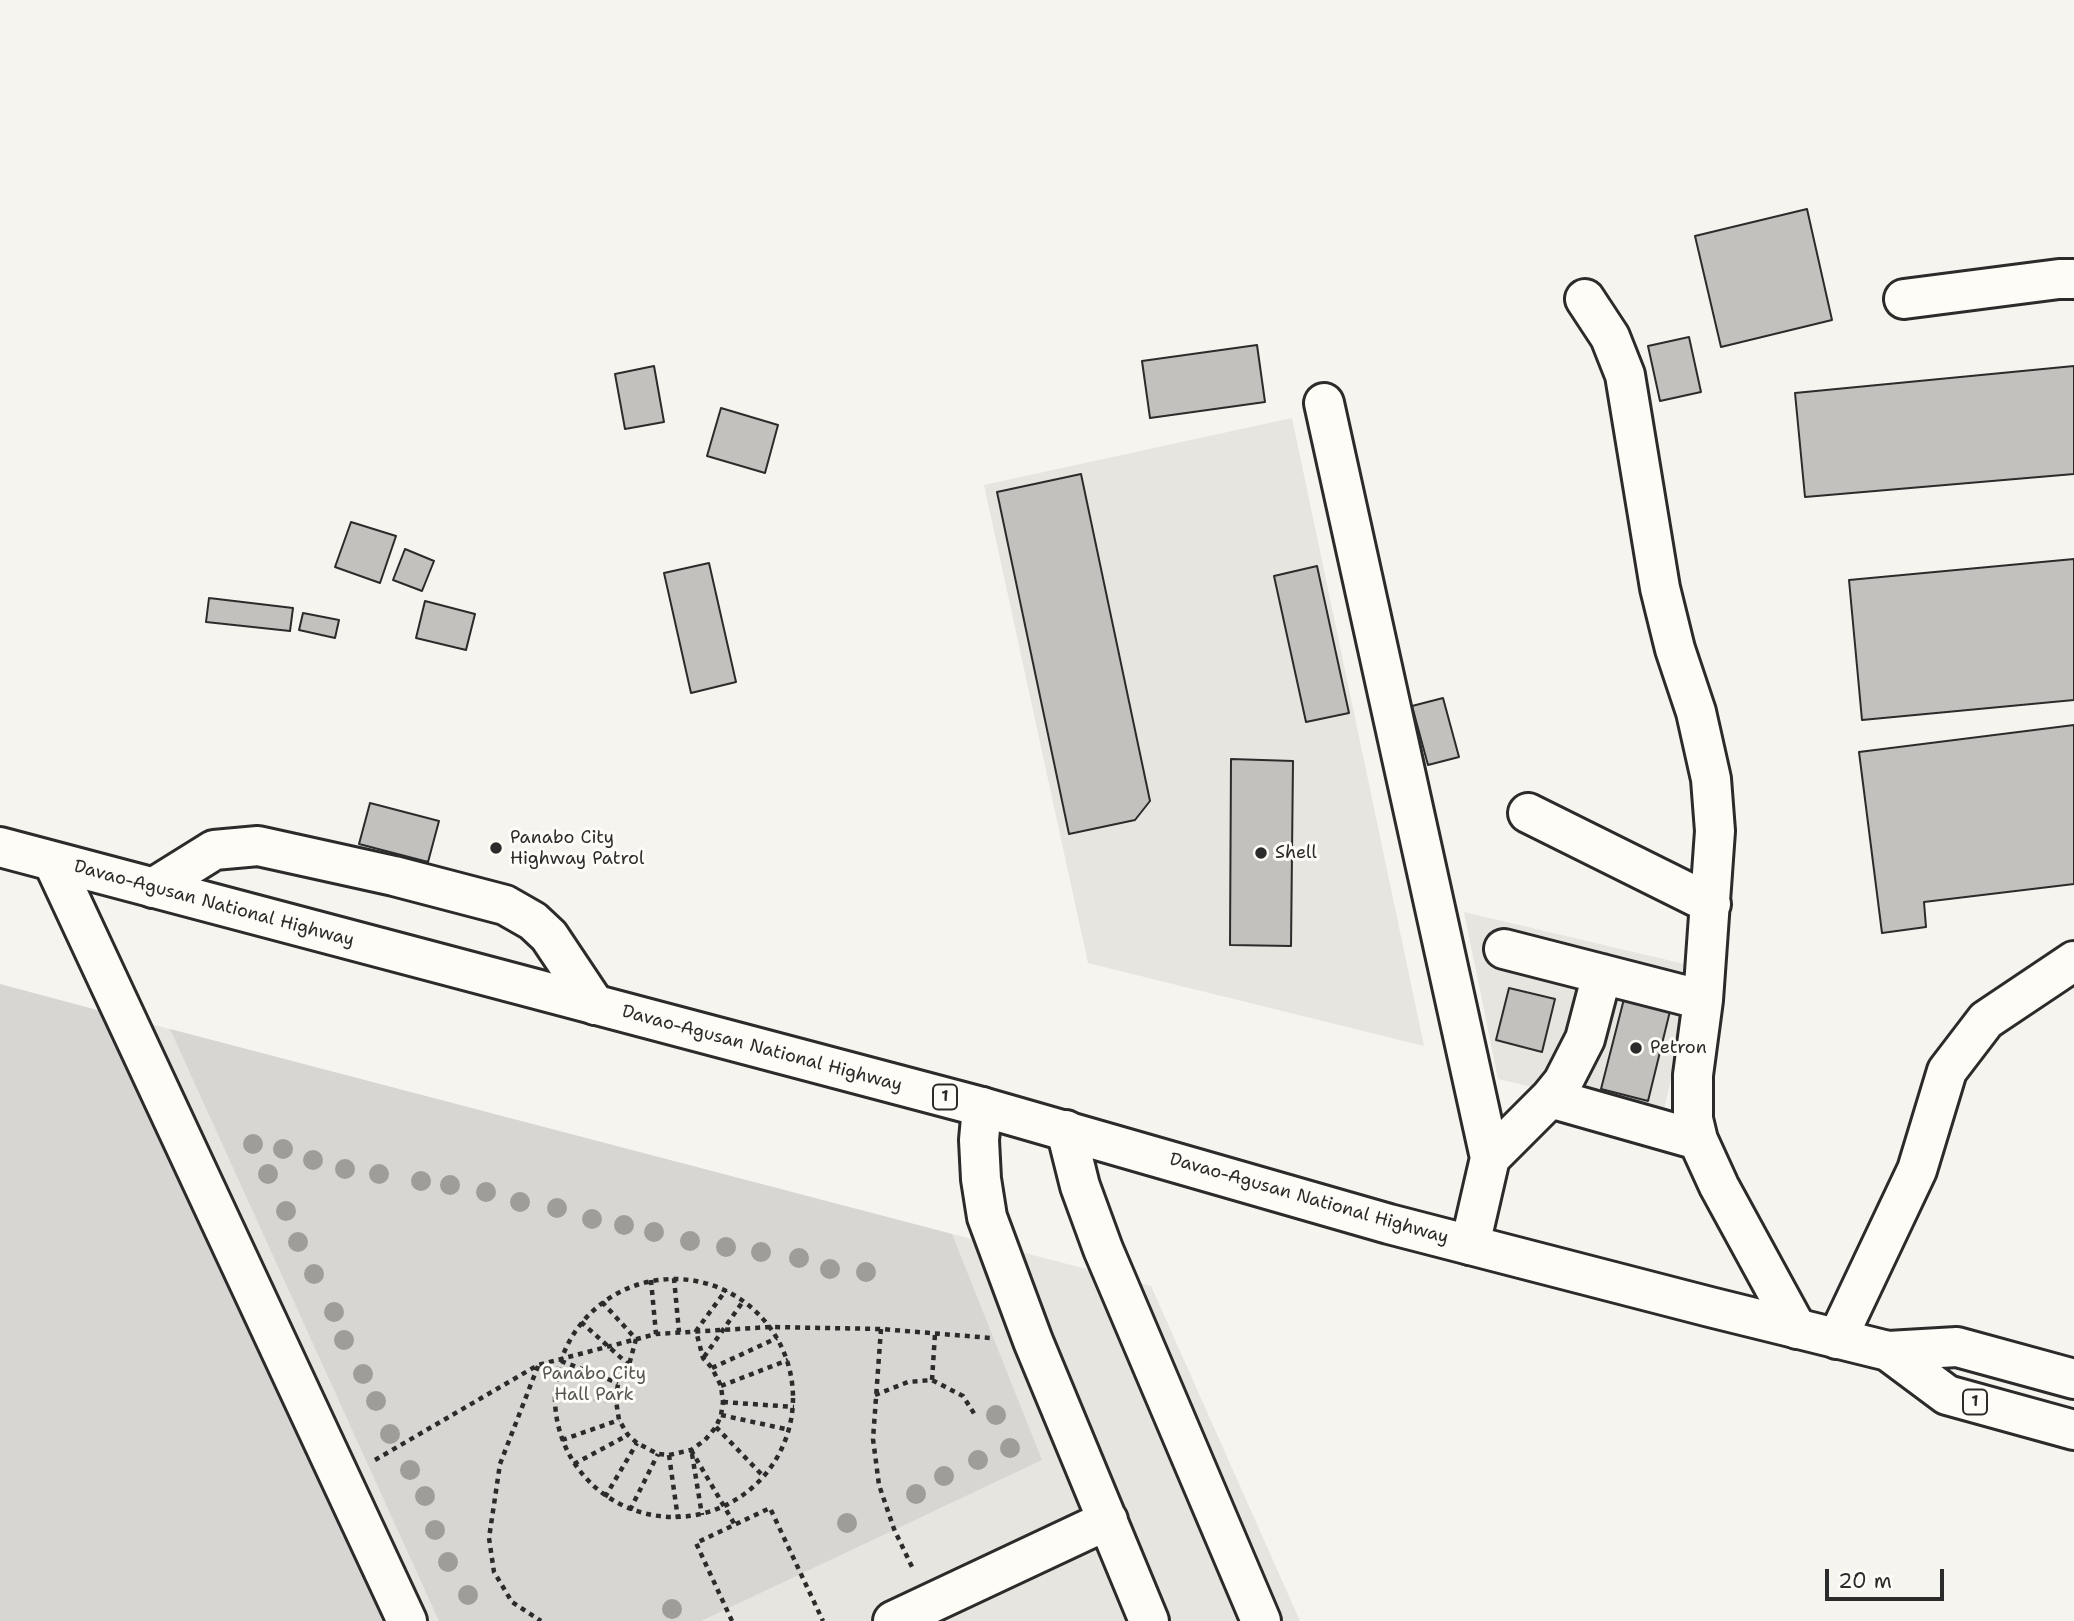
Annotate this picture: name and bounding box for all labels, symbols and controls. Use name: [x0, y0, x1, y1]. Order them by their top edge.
place label: Panabo City Highway Patrol: [510, 827, 644, 870]
marker: Panabo City Highway Patrol: [488, 840, 504, 856]
place label: Shell: [1275, 842, 1317, 864]
marker: Shell: [1253, 845, 1269, 861]
street label: Davao-Agusan National Highway: [71, 856, 357, 952]
street label: Davao-Agusan National Highway: [619, 1001, 905, 1097]
place label: Petron: [1650, 1037, 1707, 1059]
marker: Petron: [1628, 1040, 1644, 1056]
road number: 1: [933, 1084, 957, 1110]
street label: Davao-Agusan National Highway: [1167, 1149, 1451, 1249]
park label: Panabo City Hall Park: [542, 1363, 646, 1406]
road number: 1: [1963, 1390, 1987, 1414]
scale bar: [1829, 1554, 1948, 1598]
text: 20 m: [1838, 1567, 1892, 1595]

